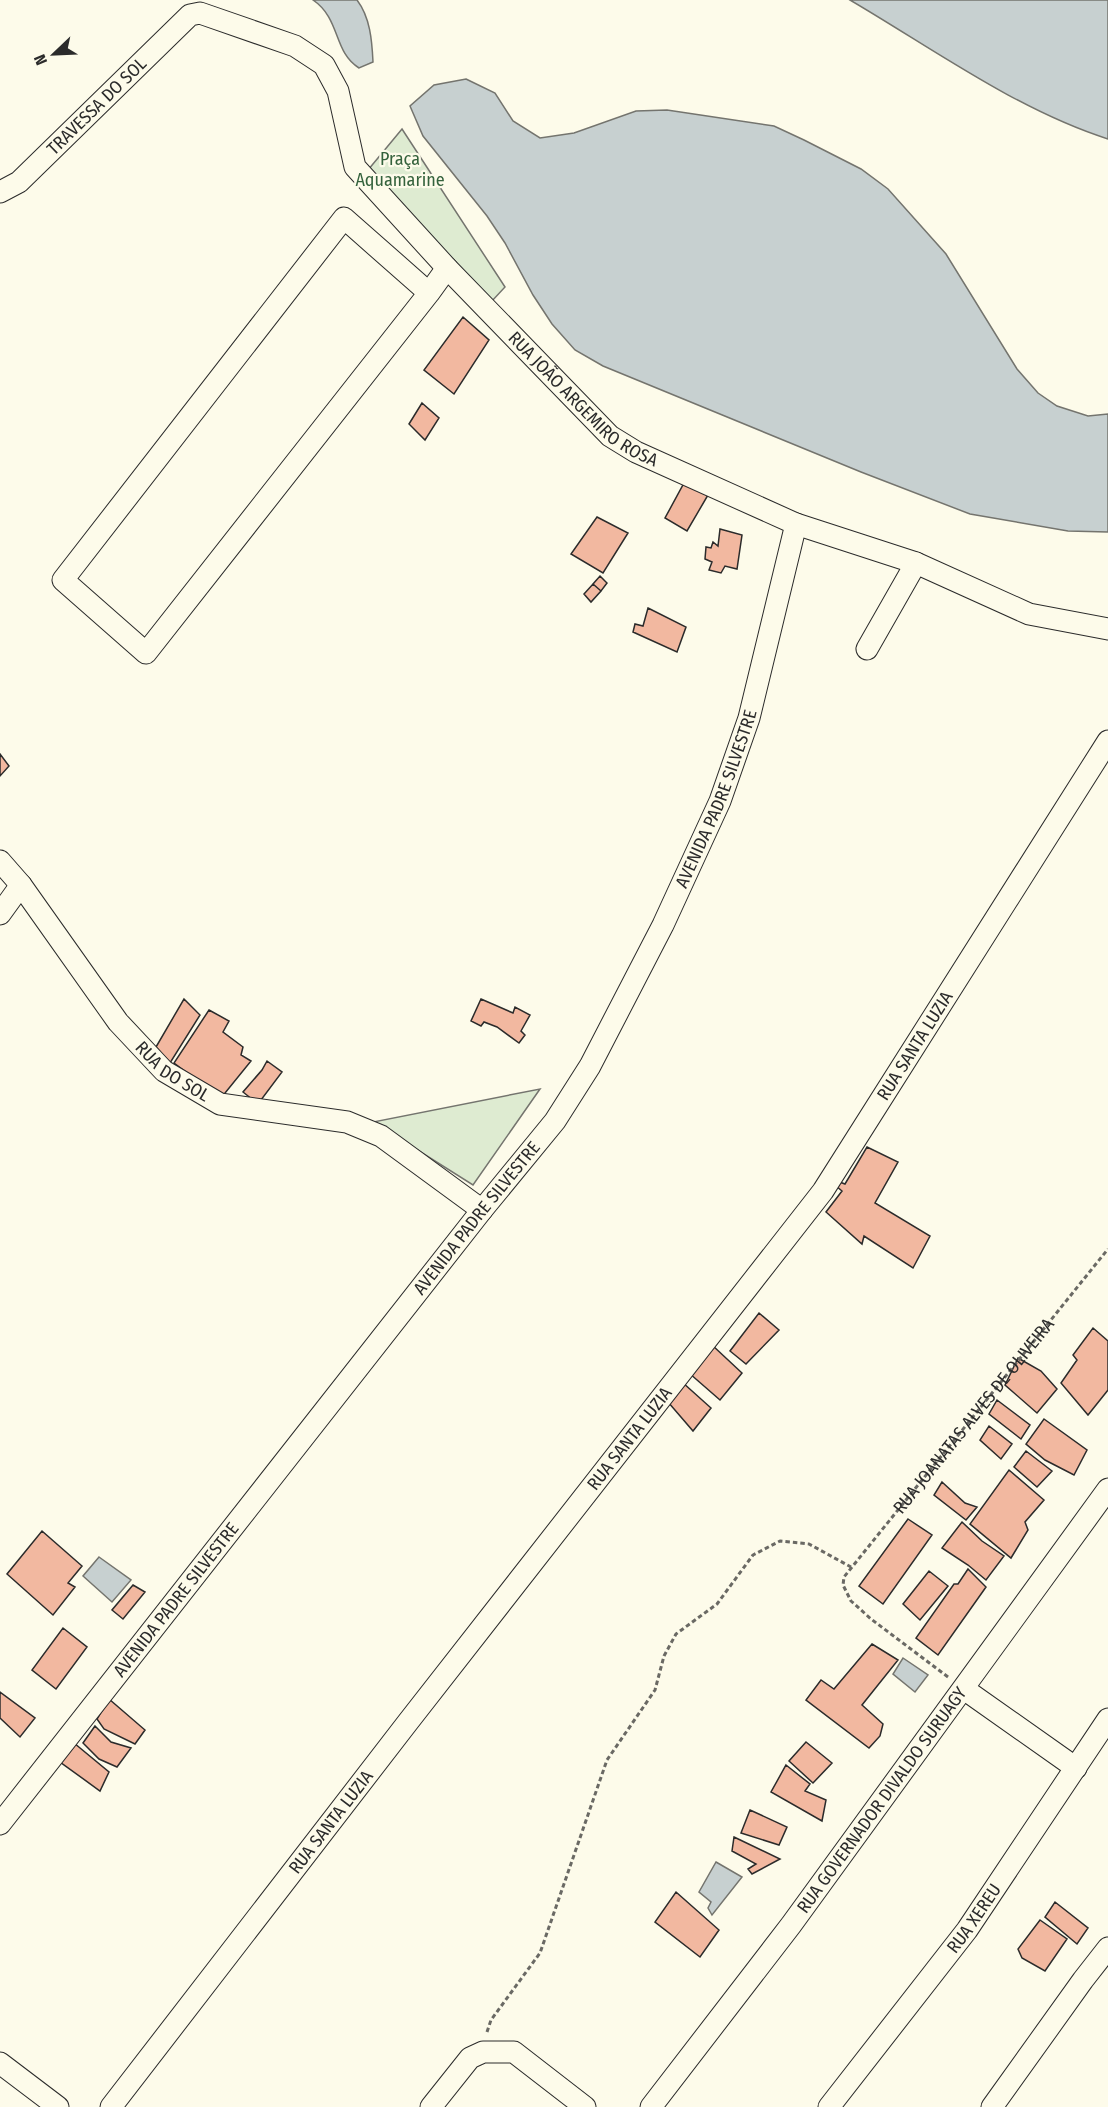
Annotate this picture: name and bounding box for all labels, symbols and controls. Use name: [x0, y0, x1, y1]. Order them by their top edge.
north arrow: [24, 24, 84, 84]
text: N: [30, 52, 51, 68]
street label: TRAVESSA DO SOL: [42, 53, 151, 160]
park label: Praça Aquamarine: [355, 148, 445, 191]
street label: RUA JOÃO ARGEMIRO ROSA: [504, 327, 662, 472]
street label: AVENIDA PADRE SILVESTRE: [671, 708, 762, 891]
street label: RUA SANTA LUZIA: [872, 987, 958, 1104]
street label: RUA DO SOL: [131, 1037, 214, 1106]
street label: AVENIDA PADRE SILVESTRE: [409, 1137, 545, 1299]
street label: RUA JOANATAS ALVES DE OLIVEIRA: [888, 1313, 1059, 1518]
street label: RUA SANTA LUZIA: [582, 1382, 677, 1495]
street label: AVENIDA PADRE SILVESTRE: [109, 1518, 243, 1681]
street label: RUA GOVERNADOR DIVALDO SURUAGY: [792, 1683, 971, 1918]
street label: RUA SANTA LUZIA: [284, 1765, 378, 1878]
street label: RUA XEREU: [942, 1879, 1006, 1958]

